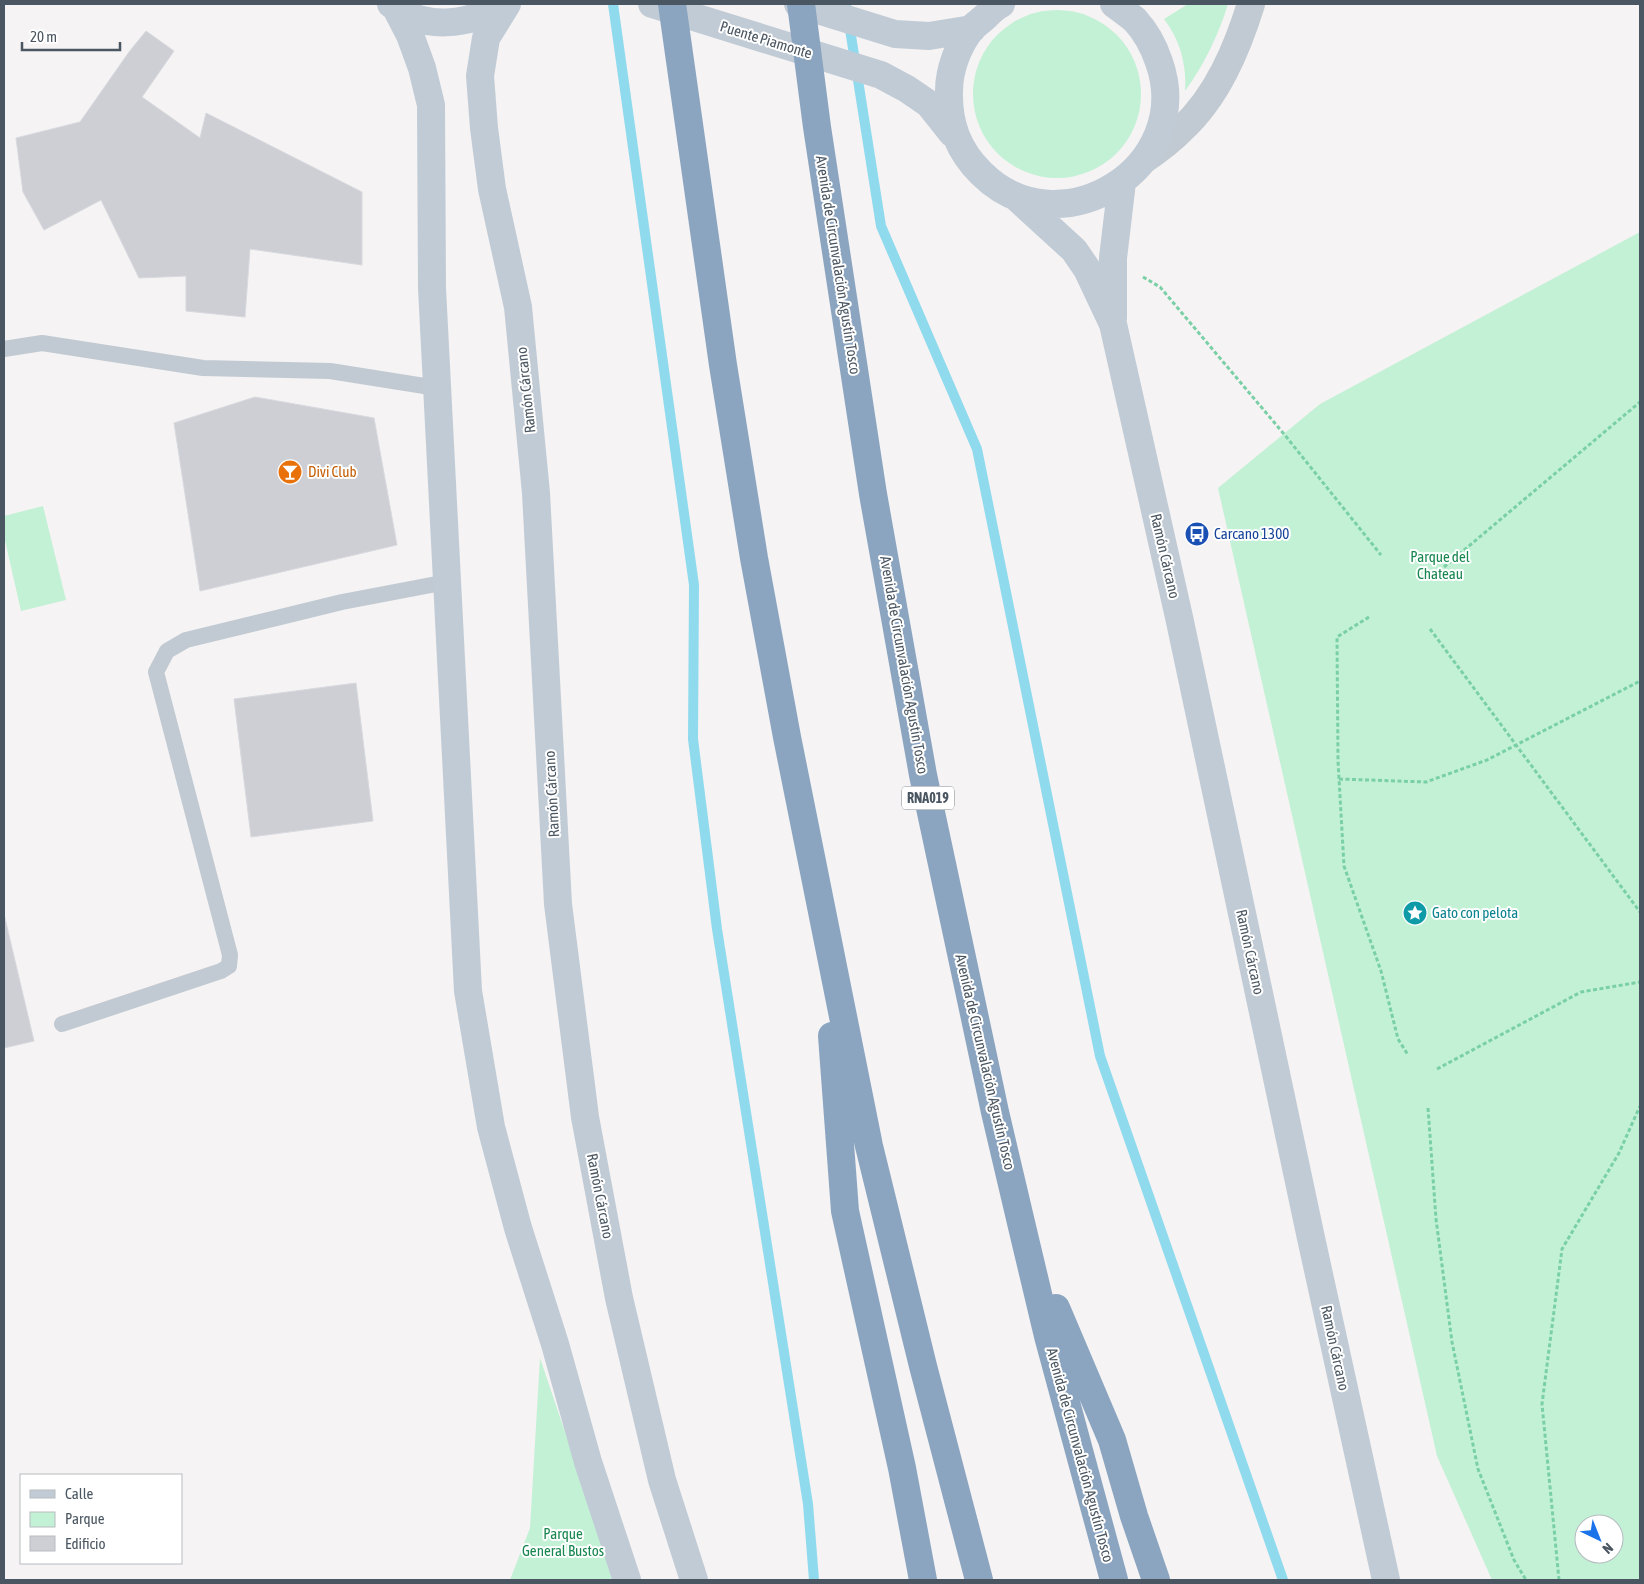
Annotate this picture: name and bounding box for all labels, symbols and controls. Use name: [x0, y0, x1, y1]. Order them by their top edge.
street label: Puente Piamonte: [718, 17, 814, 62]
scale bar: [22, 20, 120, 52]
text: 20 m: [30, 28, 57, 45]
street label: Avenida de Circunvalación Agustín Tosco: [813, 154, 864, 375]
street label: Ramón Cárcano: [513, 346, 538, 434]
bar icon: Divi Club: [277, 459, 303, 485]
place label: Divi Club: [308, 463, 357, 480]
street label: Ramón Cárcano: [1147, 512, 1184, 600]
bus stop icon: Carcano 1300: [1184, 521, 1210, 547]
place label: Carcano 1300: [1214, 525, 1289, 542]
park label: Parque del Chateau: [1410, 548, 1470, 582]
street label: Avenida de Circunvalación Agustín Tosco: [877, 555, 932, 775]
street label: Ramón Cárcano: [541, 750, 562, 838]
road number: RNA019: [902, 786, 954, 810]
place icon: Gato con pelota: [1402, 900, 1428, 926]
place label: Gato con pelota: [1432, 904, 1518, 921]
street label: Ramón Cárcano: [1233, 908, 1268, 996]
street label: Avenida de Circunvalación Agustín Tosco: [952, 952, 1019, 1172]
street label: Ramón Cárcano: [584, 1152, 617, 1240]
street label: Ramón Cárcano: [1318, 1304, 1353, 1392]
street label: Avenida de Circunvalación Agustín Tosco: [1044, 1346, 1117, 1564]
legend: [20, 1474, 182, 1564]
text: Calle: [65, 1485, 94, 1502]
text: Parque: [65, 1510, 105, 1527]
north arrow: [1574, 1514, 1624, 1564]
park label: Parque General Bustos: [522, 1525, 604, 1559]
text: Edificio: [65, 1535, 106, 1552]
text: N: [1599, 1540, 1616, 1557]

